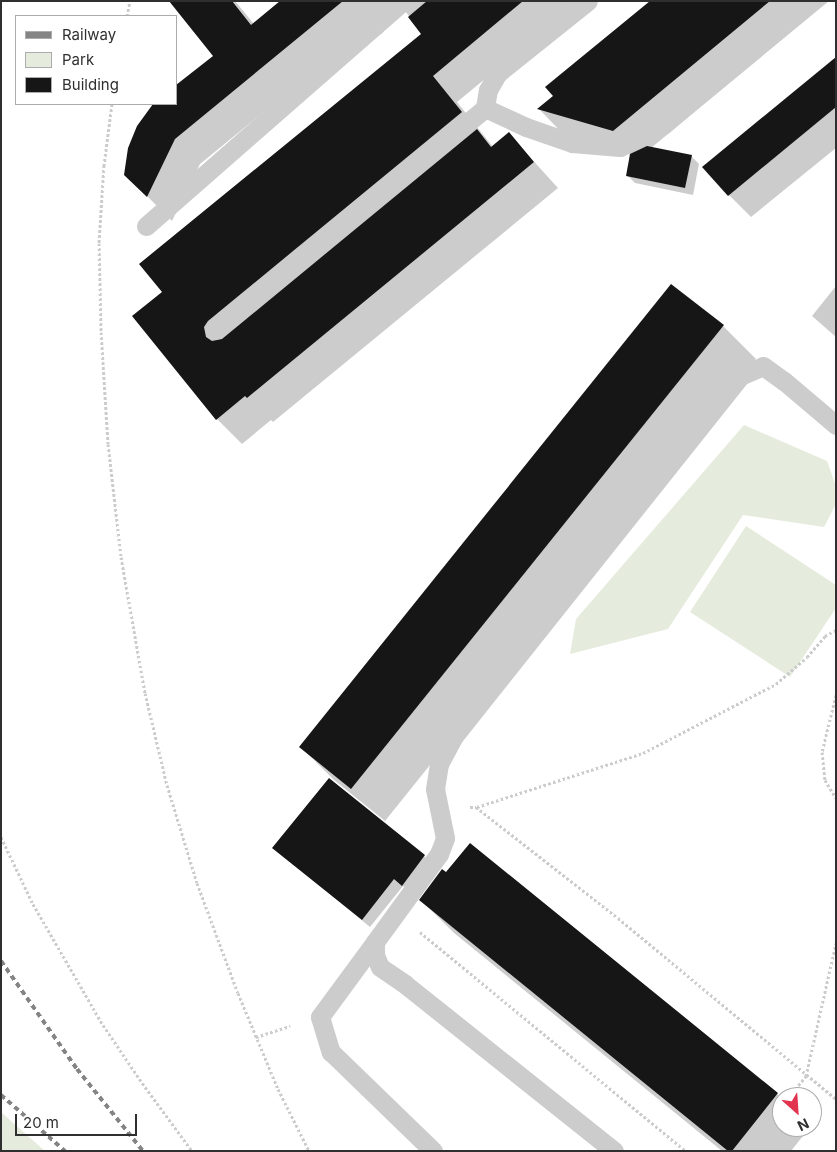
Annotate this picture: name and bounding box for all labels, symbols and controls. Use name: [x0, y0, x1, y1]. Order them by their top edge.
legend: [15, 15, 178, 105]
text: Railway: [62, 25, 116, 44]
text: Park: [62, 50, 94, 69]
text: Building: [62, 75, 119, 94]
north arrow: [772, 1087, 822, 1137]
scale bar: [18, 1104, 140, 1136]
text: 20 m: [23, 1113, 59, 1132]
text: N: [795, 1115, 812, 1135]

